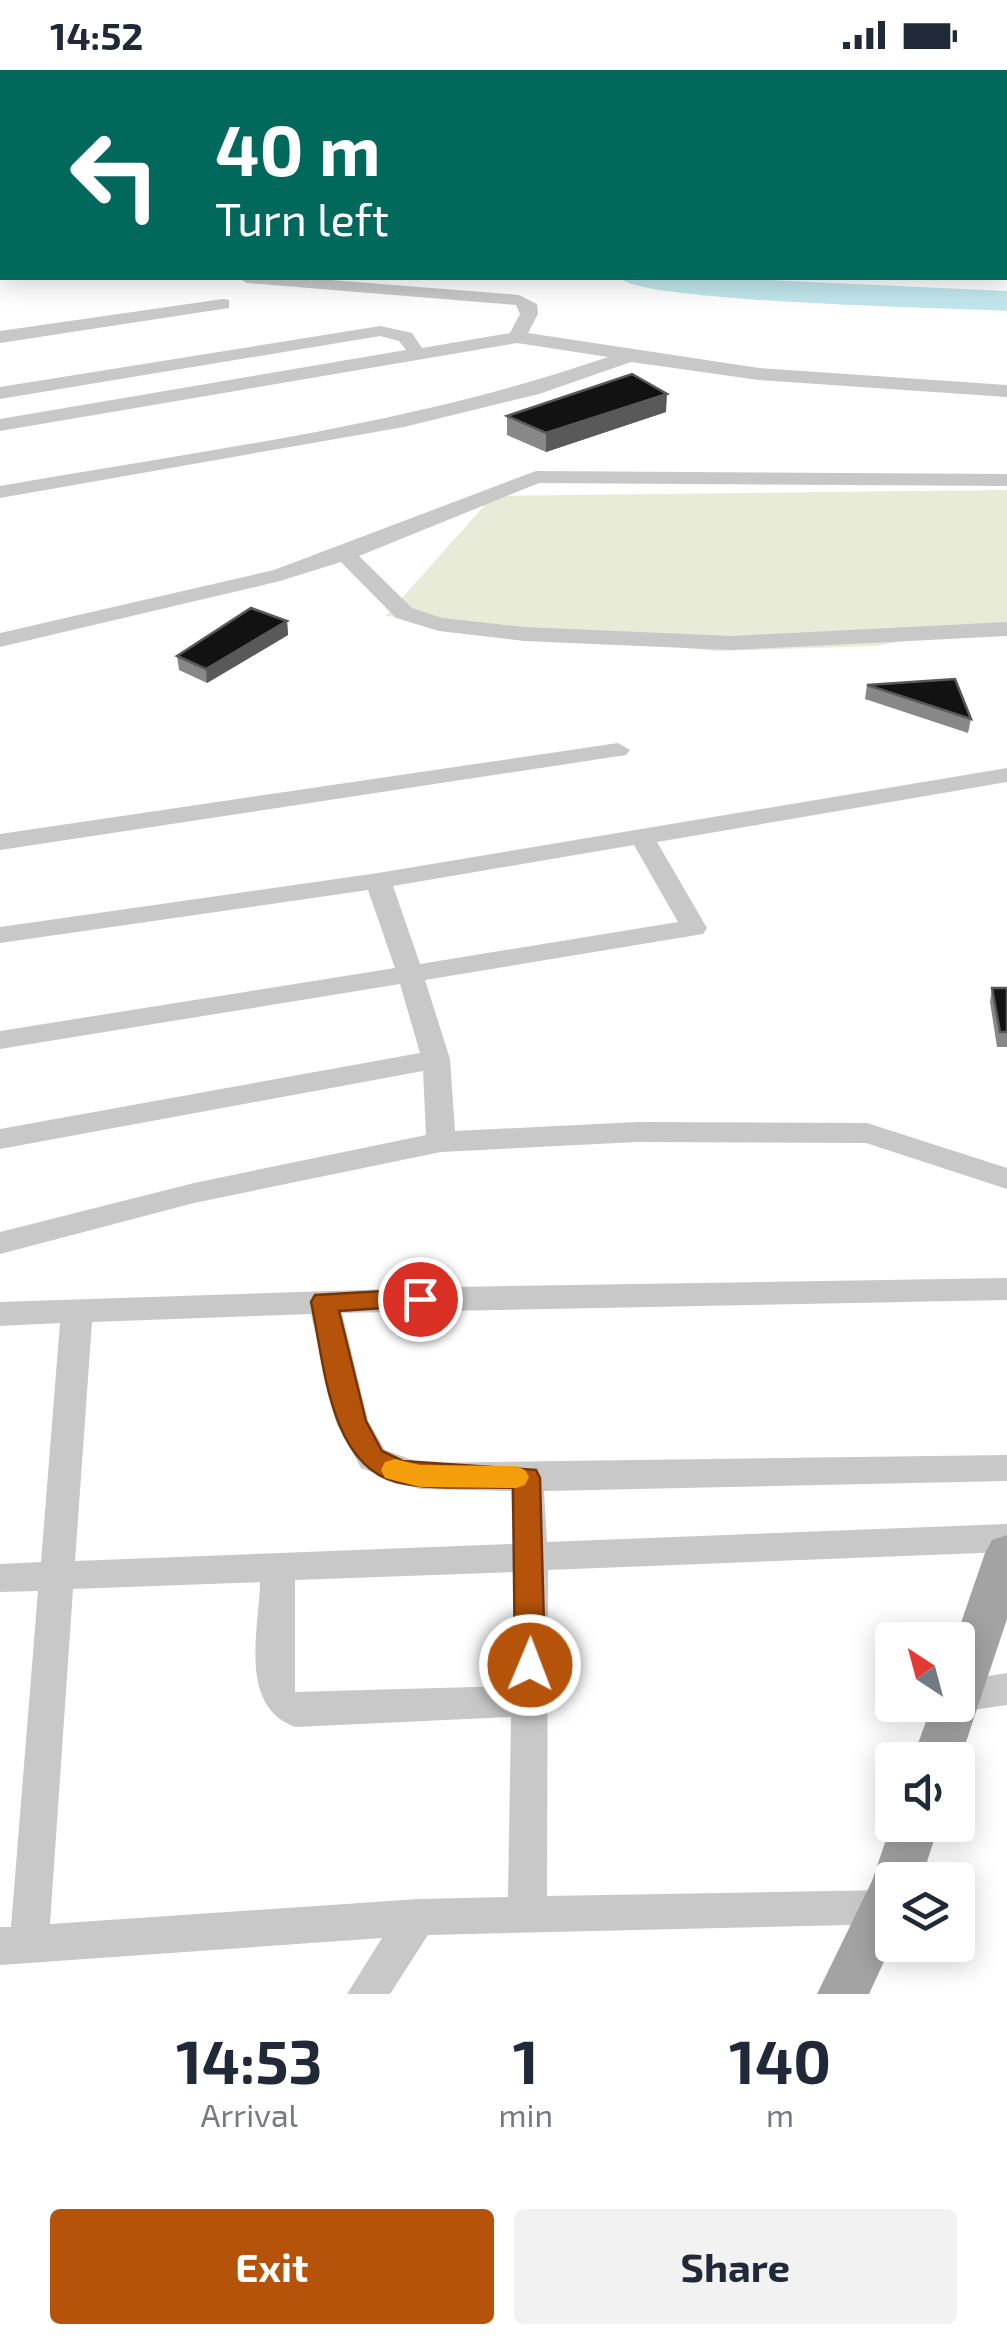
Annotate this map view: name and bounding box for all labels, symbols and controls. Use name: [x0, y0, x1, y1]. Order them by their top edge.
text: 14:52: [50, 12, 143, 58]
text: 40 m: [215, 106, 381, 190]
icon: left: [50, 110, 180, 240]
text: Turn left: [215, 191, 389, 245]
pin: [378, 1257, 463, 1342]
icon: arrive: [393, 1272, 448, 1327]
position arrow: [478, 1613, 582, 1717]
north arrow: [875, 1622, 975, 1722]
map controls: [875, 1622, 975, 1962]
button: sound: [875, 1742, 975, 1842]
button: layers: [875, 1862, 975, 1962]
text: 14:53: [176, 2024, 323, 2096]
text: 1: [513, 2024, 539, 2096]
text: 140: [729, 2024, 831, 2096]
text: Arrival: [201, 2095, 298, 2133]
text: min: [499, 2095, 553, 2133]
text: m: [766, 2095, 794, 2133]
button: Exit: [50, 2209, 494, 2324]
button: Share: [514, 2209, 957, 2324]

